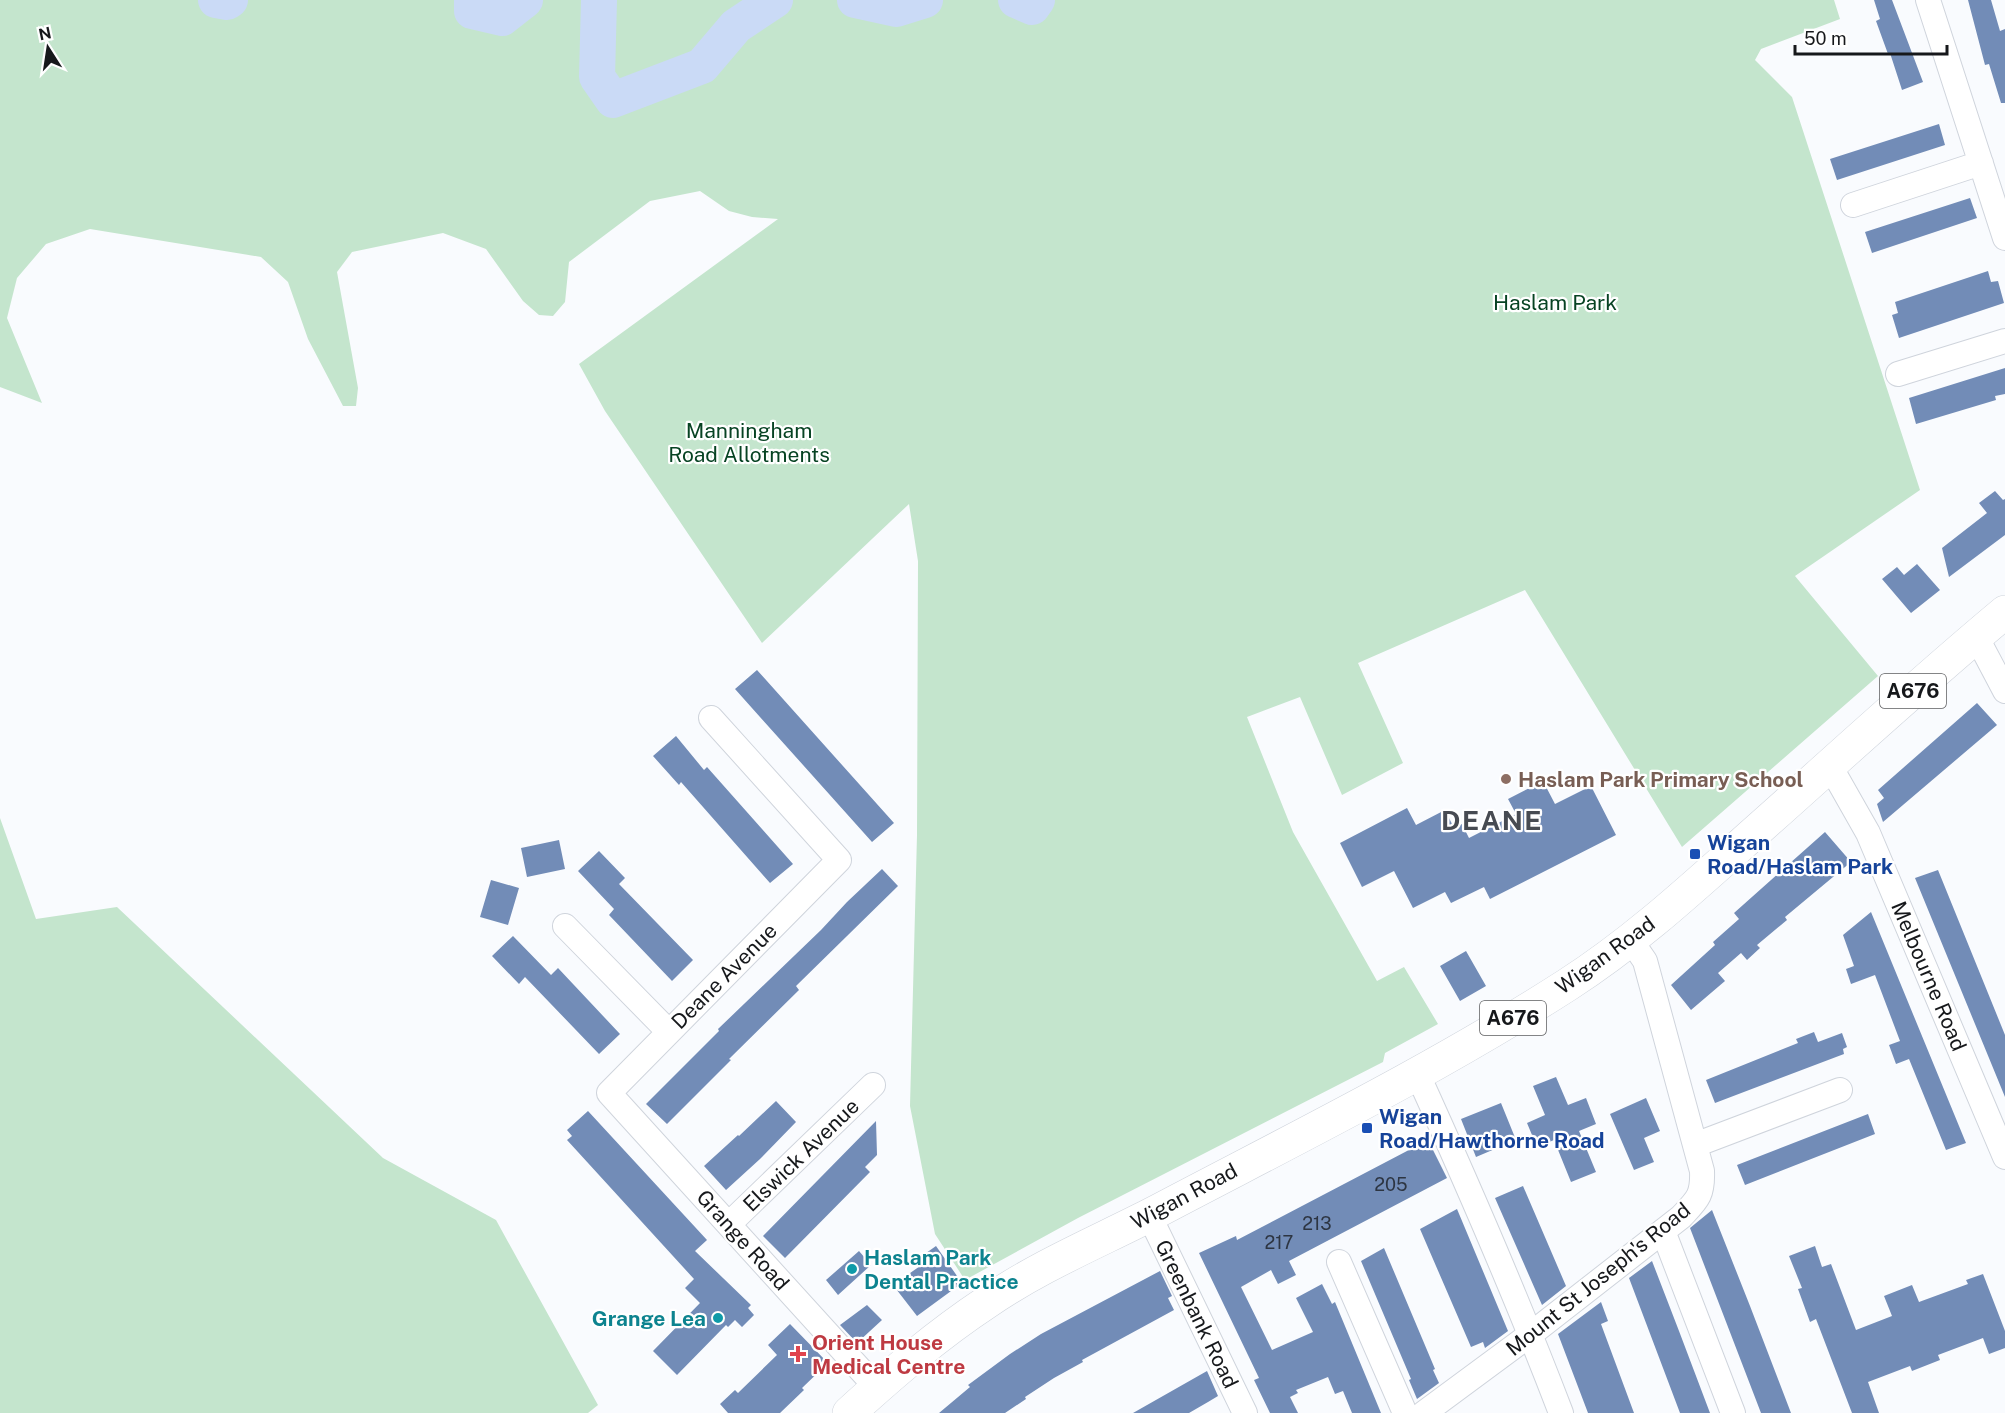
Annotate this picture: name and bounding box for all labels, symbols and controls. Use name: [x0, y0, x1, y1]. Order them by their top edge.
north arrow: [18, 18, 78, 78]
scale bar: [1795, 18, 1946, 56]
text: N: [37, 23, 53, 44]
text: 50 m: [1804, 28, 1847, 49]
park label: Haslam Park: [1493, 290, 1617, 315]
park label: Manningham Road Allotments: [668, 418, 830, 467]
road number: A676: [1880, 674, 1946, 708]
place label: Haslam Park Primary School: [1518, 767, 1804, 792]
marker: Haslam Park Primary School: [1499, 772, 1513, 786]
district label: DEANE: [1441, 804, 1543, 836]
place label: Wigan Road/Haslam Park: [1707, 830, 1893, 879]
marker: Wigan Road/Haslam Park: [1688, 847, 1702, 861]
street label: Melbourne Road: [1886, 897, 1972, 1055]
street label: Wigan Road: [1551, 911, 1659, 999]
street label: Deane Avenue: [666, 918, 782, 1034]
road number: A676: [1480, 1001, 1546, 1035]
street label: Elswick Avenue: [738, 1093, 864, 1217]
place label: Wigan Road/Hawthorne Road: [1379, 1104, 1605, 1153]
marker: Wigan Road/Hawthorne Road: [1360, 1121, 1374, 1135]
street label: Wigan Road: [1127, 1158, 1241, 1234]
house number: 205: [1374, 1174, 1408, 1195]
street label: Grange Road: [691, 1185, 795, 1295]
street label: Mount St Joseph's Road: [1501, 1197, 1695, 1361]
house number: 213: [1302, 1213, 1332, 1234]
house number: 217: [1265, 1232, 1293, 1253]
street label: Greenbank Road: [1150, 1236, 1244, 1392]
place label: Haslam Park Dental Practice: [864, 1245, 1019, 1294]
marker: Haslam Park Dental Practice: [845, 1262, 859, 1276]
place label: Grange Lea: [592, 1306, 706, 1331]
marker: Grange Lea: [711, 1311, 725, 1325]
place label: Orient House Medical Centre: [812, 1330, 965, 1379]
marker: Orient House Medical Centre: [789, 1345, 807, 1363]

